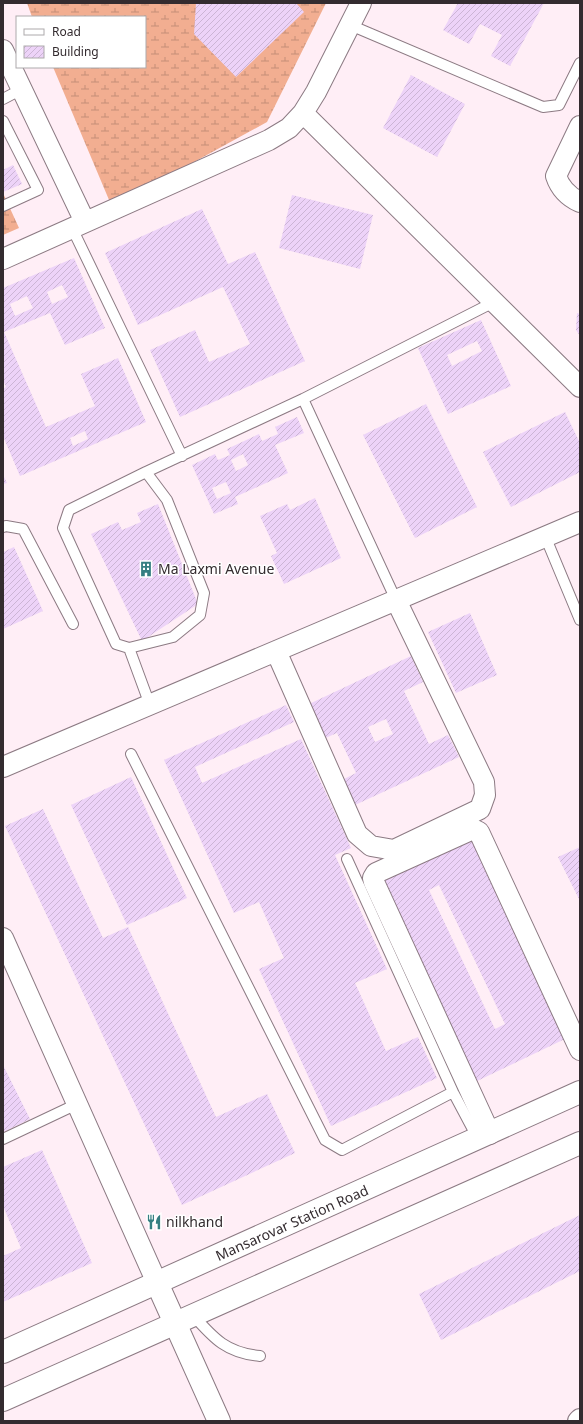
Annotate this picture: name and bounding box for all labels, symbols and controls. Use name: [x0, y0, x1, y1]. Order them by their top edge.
legend: [16, 16, 146, 68]
text: Road: [52, 23, 81, 40]
text: Building: [52, 43, 99, 60]
place label: Ma Laxmi Avenue: [158, 559, 274, 578]
building icon: Ma Laxmi Avenue: [137, 560, 155, 578]
street label: Mansarovar Station Road: [212, 1180, 371, 1265]
place label: nilkhand: [166, 1212, 223, 1231]
restaurant icon: nilkhand: [145, 1213, 163, 1231]

